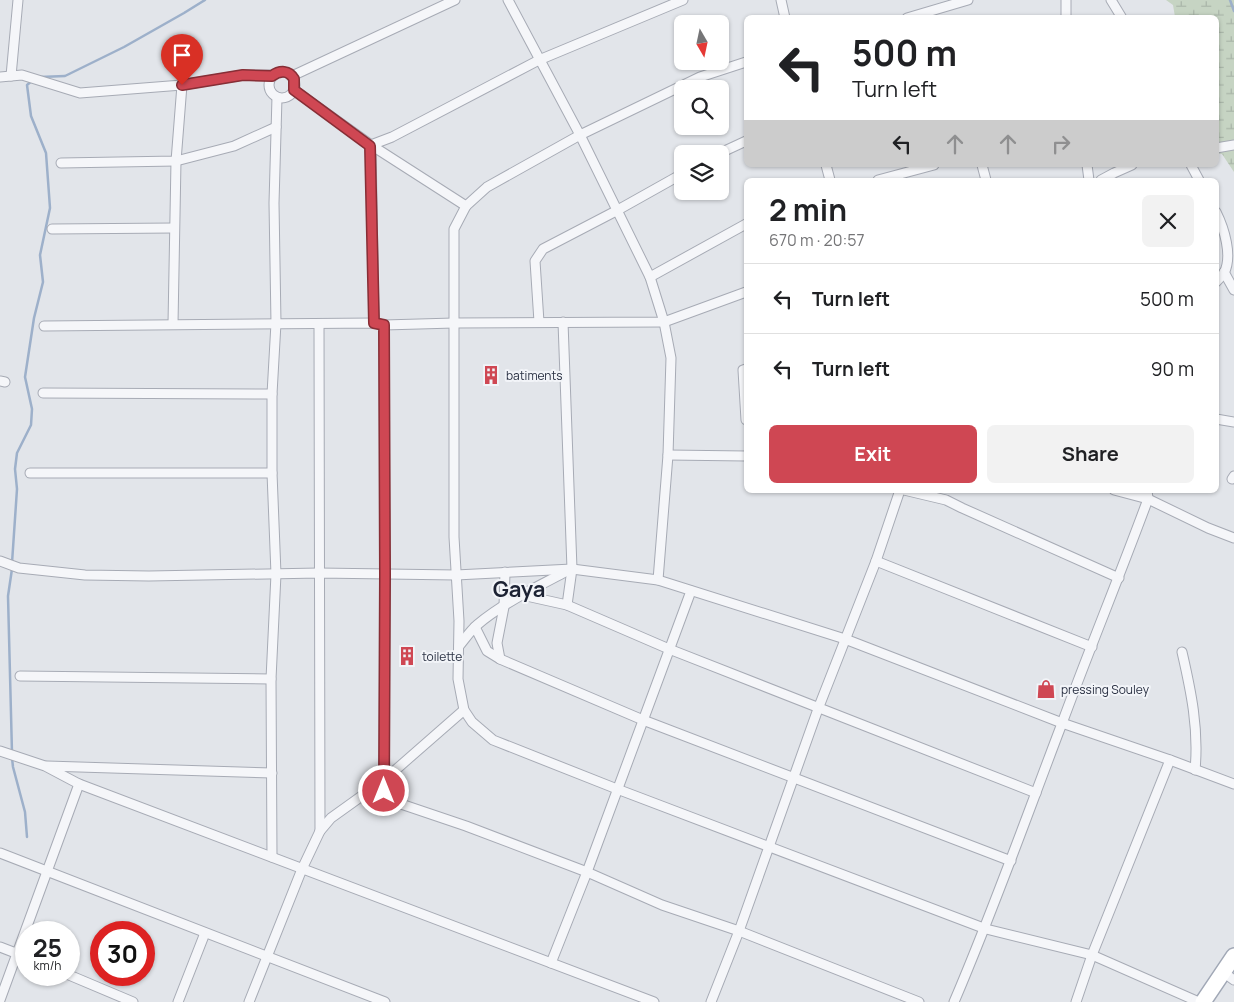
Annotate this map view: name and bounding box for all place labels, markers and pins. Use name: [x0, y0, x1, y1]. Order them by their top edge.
pin: [161, 34, 203, 85]
building icon: batiments: [480, 364, 502, 386]
place label: batiments: [506, 367, 563, 384]
building icon: toilette: [396, 645, 418, 667]
place label: toilette: [422, 648, 462, 665]
shop icon: pressing Souley: [1035, 678, 1057, 700]
place label: pressing Souley: [1061, 681, 1150, 698]

